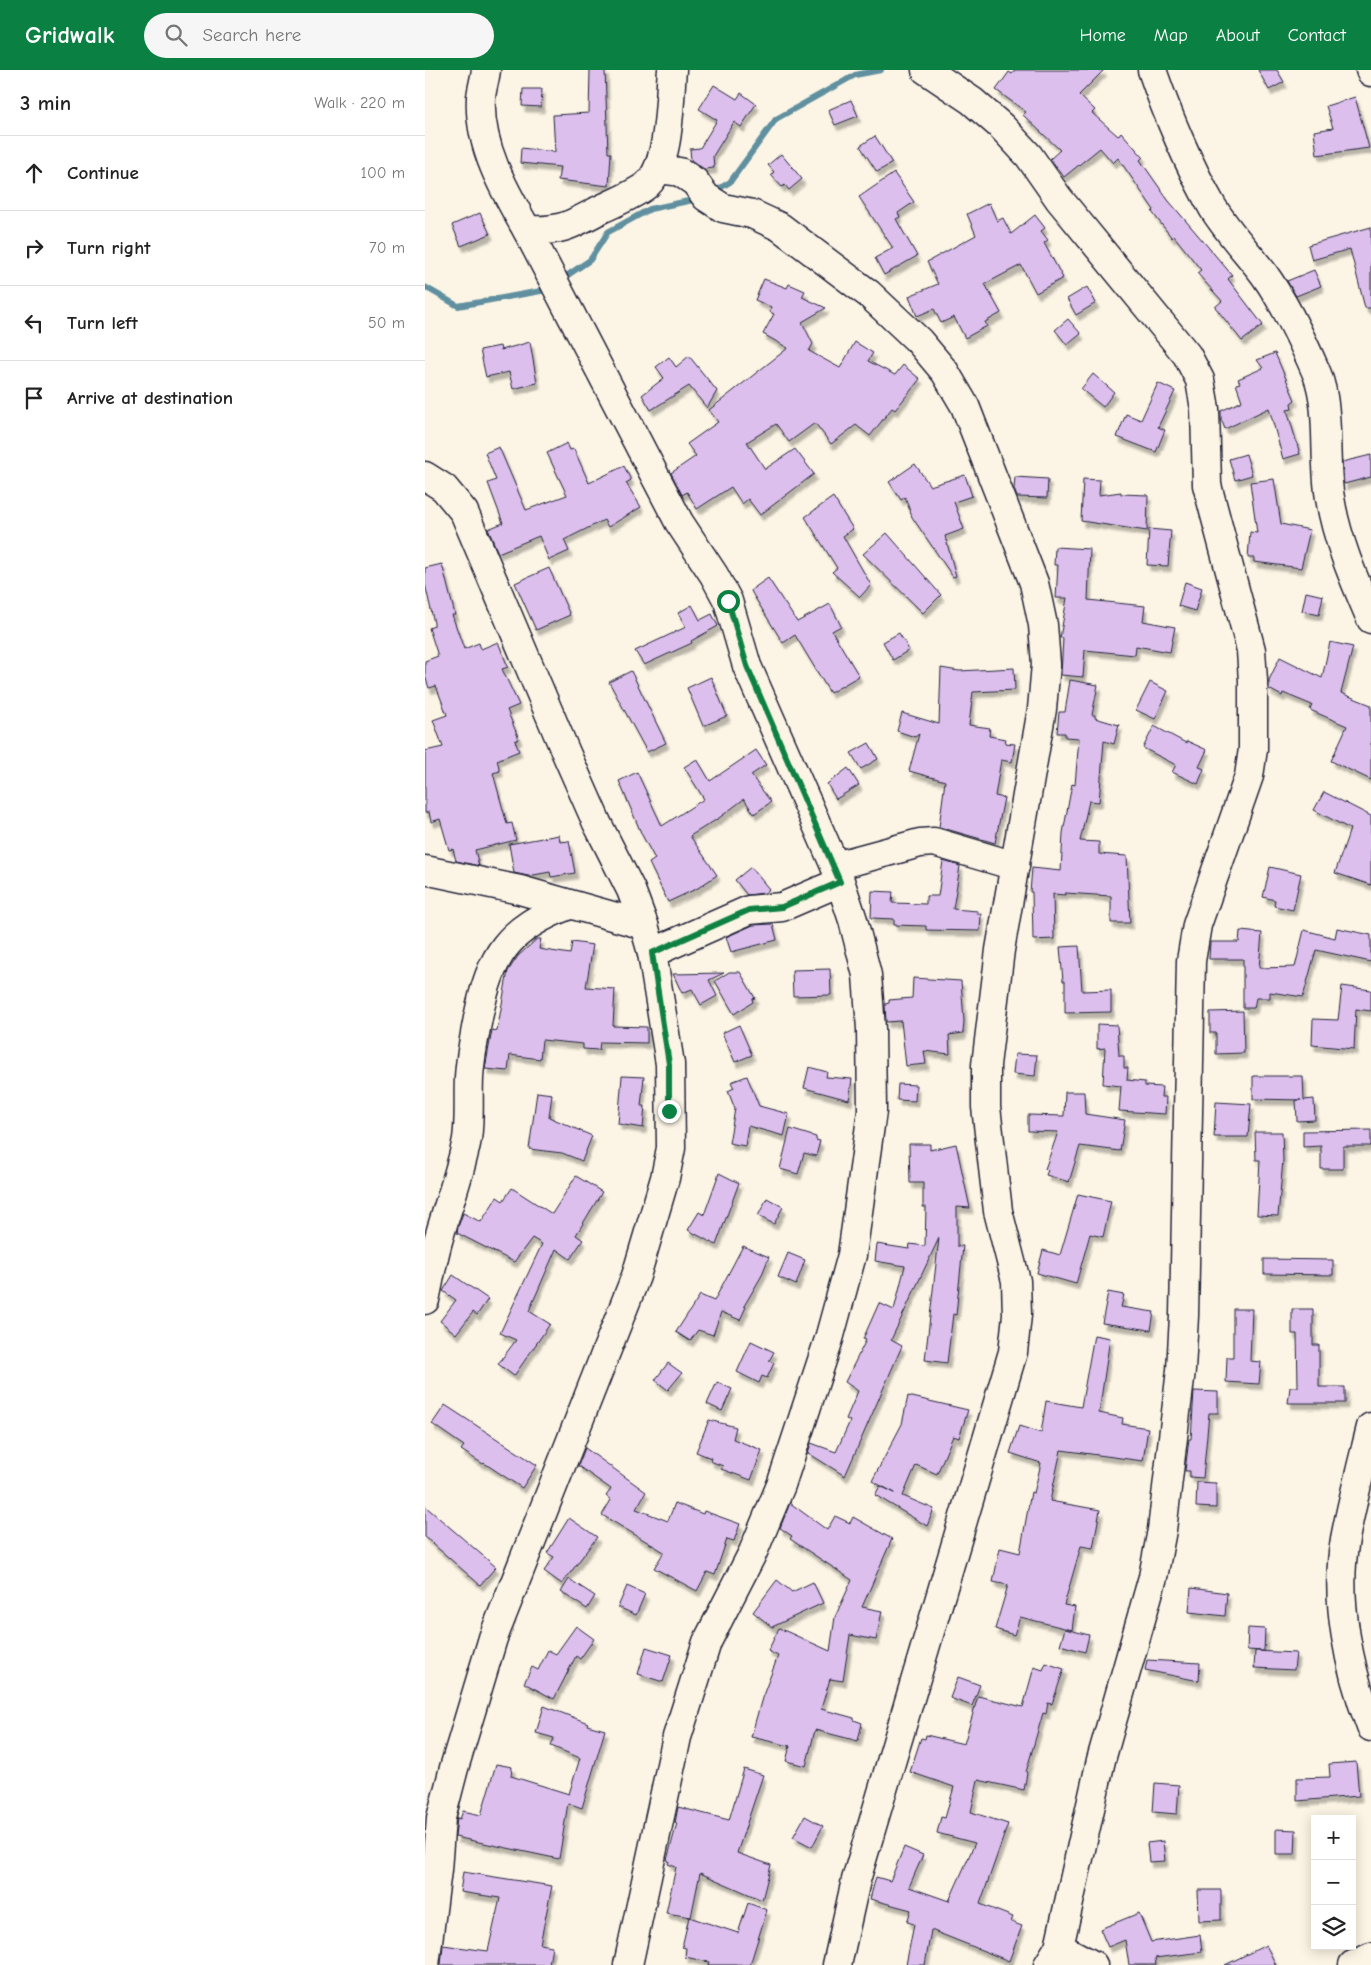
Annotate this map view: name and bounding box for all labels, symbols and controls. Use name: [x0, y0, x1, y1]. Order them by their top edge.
search box: [144, 13, 494, 58]
text: Gridwalk: [25, 21, 114, 49]
icon: search: [162, 21, 190, 49]
text: Search here: [202, 24, 301, 46]
text: Home: [1079, 25, 1126, 46]
text: Map: [1154, 25, 1188, 46]
text: About: [1216, 25, 1260, 46]
text: Contact: [1288, 25, 1346, 46]
text: 3 min: [20, 91, 71, 115]
text: Walk · 220 m: [314, 94, 405, 112]
icon: ahead: [20, 159, 48, 187]
text: Continue: [67, 162, 139, 184]
text: 100 m: [361, 164, 405, 182]
icon: right: [20, 234, 48, 262]
text: Turn right: [67, 237, 151, 259]
text: 70 m: [369, 239, 405, 257]
icon: left: [20, 309, 48, 337]
text: Turn left: [67, 312, 138, 334]
text: 50 m: [368, 314, 405, 332]
icon: arrive: [20, 384, 48, 412]
text: Arrive at destination: [67, 387, 233, 409]
route start: [717, 590, 740, 613]
route end: [658, 1100, 681, 1123]
map controls: [1311, 1815, 1356, 1950]
button: +: [1311, 1815, 1356, 1860]
button: −: [1311, 1860, 1356, 1905]
button: layers: [1311, 1905, 1356, 1950]

